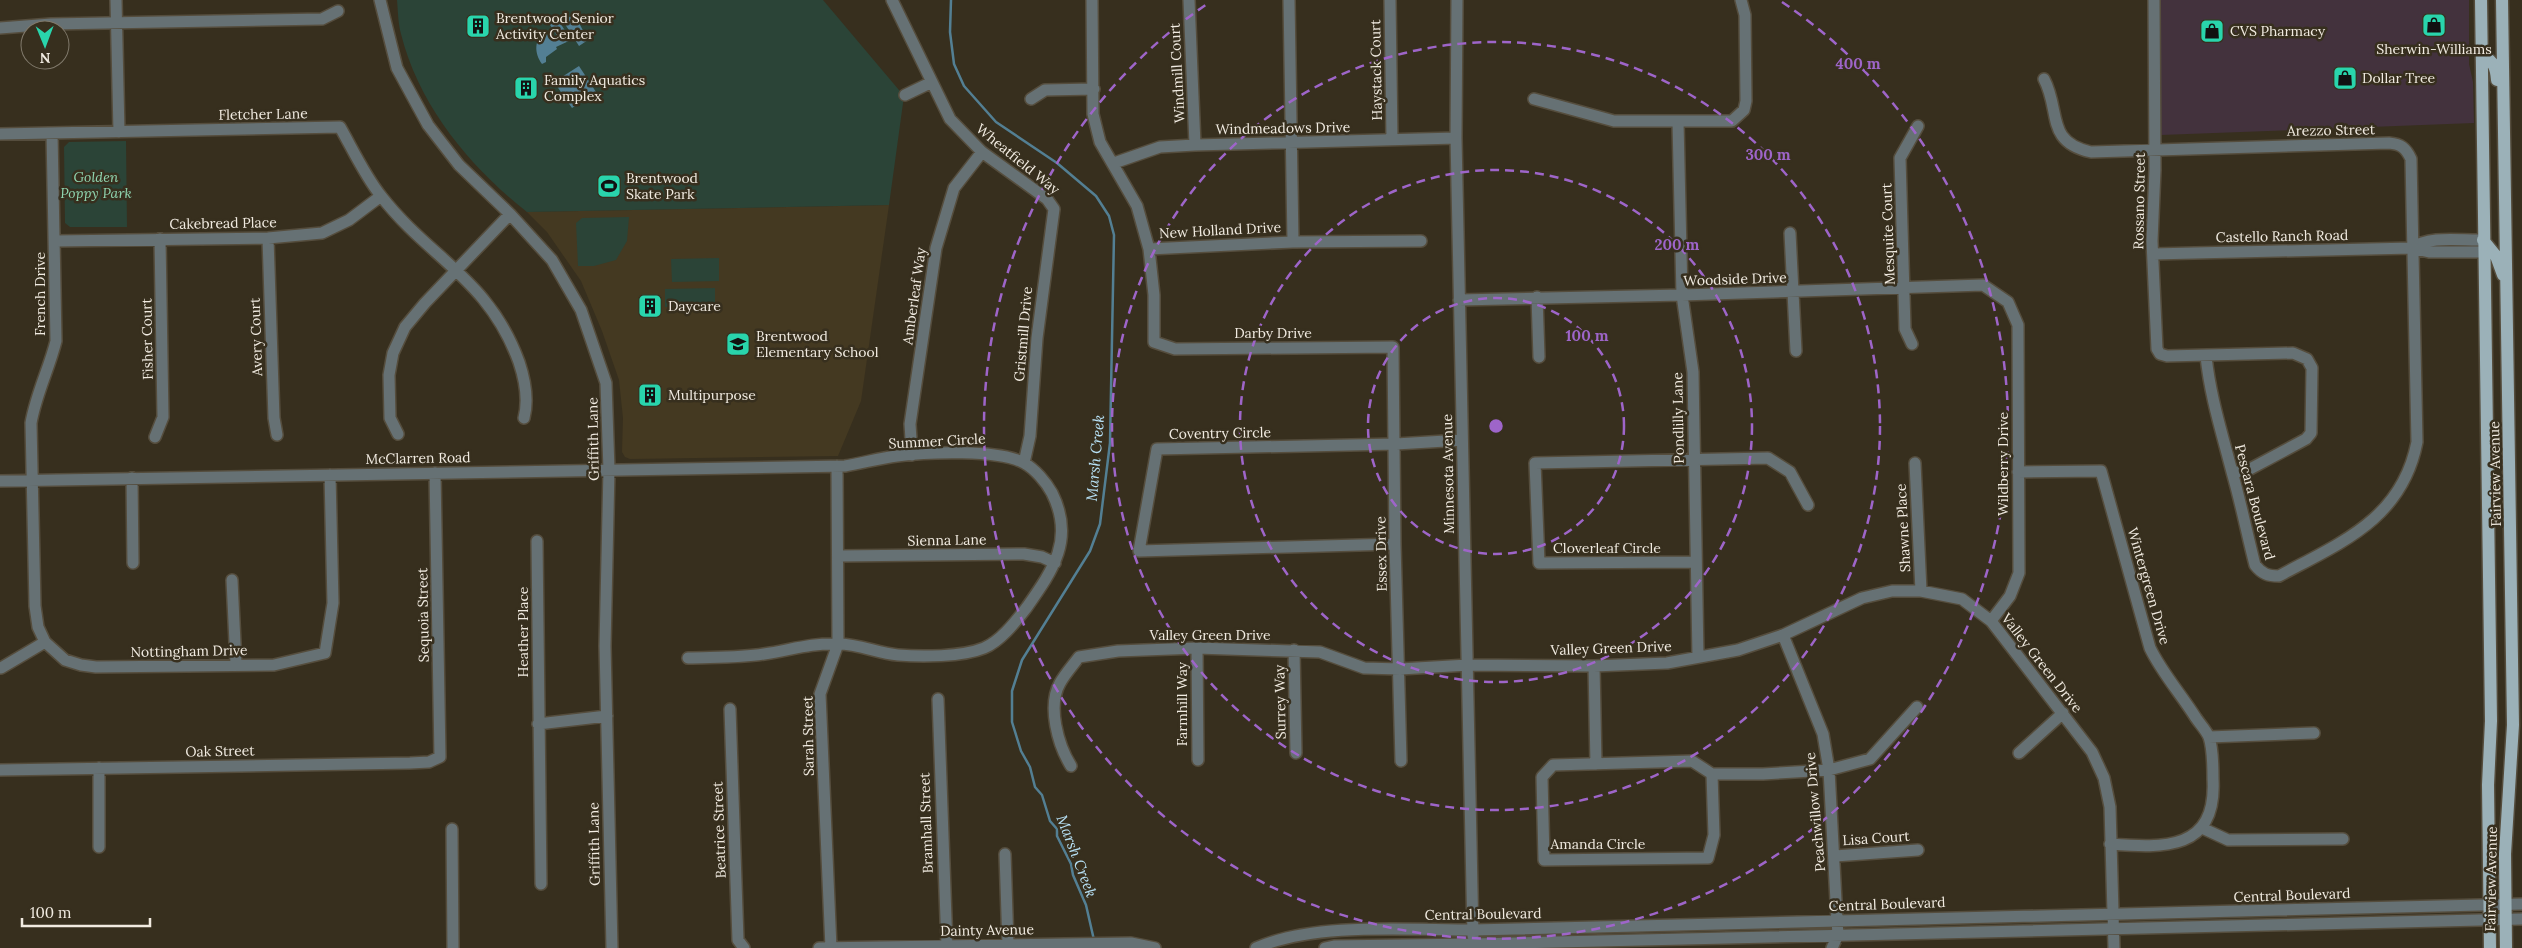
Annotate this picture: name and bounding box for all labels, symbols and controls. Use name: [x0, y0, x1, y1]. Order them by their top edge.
place label: Brentwood Senior Activity Center: [495, 9, 614, 43]
shop icon: Sherwin-Williams: [2421, 12, 2447, 38]
building icon: Brentwood Senior Activity Center: [465, 13, 491, 39]
shop icon: CVS Pharmacy: [2199, 18, 2225, 44]
street label: Haystack Court: [1366, 19, 1386, 121]
north arrow: [20, 20, 70, 70]
street label: Windmill Court: [1165, 22, 1189, 123]
place label: CVS Pharmacy: [2230, 22, 2326, 40]
place label: Sherwin-Williams: [2376, 40, 2492, 58]
text: N: [39, 49, 51, 67]
text: 400 m: [1835, 54, 1881, 73]
shop icon: Dollar Tree: [2332, 65, 2358, 91]
place label: Dollar Tree: [2362, 69, 2435, 87]
place label: Family Aquatics Complex: [544, 71, 645, 105]
building icon: Family Aquatics Complex: [513, 75, 539, 101]
street label: Fletcher Lane: [218, 104, 308, 124]
street label: Windmeadows Drive: [1216, 118, 1351, 138]
street label: Wheatfield Way: [972, 120, 1064, 199]
street label: Arezzo Street: [2286, 120, 2376, 140]
text: 300 m: [1745, 145, 1791, 164]
street label: Rossano Street: [2129, 152, 2149, 250]
park label: Golden Poppy Park: [60, 168, 132, 202]
place label: Brentwood Skate Park: [626, 169, 698, 203]
sports icon: Brentwood Skate Park: [596, 173, 622, 199]
street label: Mesquite Court: [1877, 182, 1899, 285]
street label: Cakebread Place: [169, 213, 277, 233]
street label: New Holland Drive: [1159, 218, 1282, 242]
street label: Castello Ranch Road: [2216, 226, 2348, 246]
text: 200 m: [1655, 235, 1700, 254]
street label: Amberleaf Way: [898, 246, 930, 347]
street label: French Drive: [31, 252, 49, 336]
street label: Woodside Drive: [1683, 268, 1787, 290]
street label: Gristmill Drive: [1010, 285, 1036, 382]
building icon: Daycare: [637, 293, 663, 319]
street label: Fisher Court: [137, 297, 157, 380]
street label: Avery Court: [246, 297, 266, 377]
place label: Daycare: [668, 297, 721, 315]
street label: Darby Drive: [1234, 324, 1312, 342]
text: 100 m: [1566, 326, 1609, 345]
place label: Brentwood Elementary School: [756, 327, 879, 361]
school or university icon: Brentwood Elementary School: [725, 331, 751, 357]
street label: Pondlilly Lane: [1668, 372, 1688, 464]
building icon: Multipurpose: [637, 382, 663, 408]
place label: Multipurpose: [668, 386, 756, 404]
street label: Griffith Lane: [583, 397, 603, 481]
street label: Wildberry Drive: [1994, 412, 2012, 516]
water label: Marsh Creek: [1082, 414, 1108, 502]
street label: Minnesota Avenue: [1438, 414, 1458, 534]
centre of rings: [1487, 417, 1505, 435]
street label: Fairview Avenue: [2485, 421, 2505, 527]
street label: Coventry Circle: [1169, 423, 1272, 443]
street label: Summer Circle: [888, 429, 986, 453]
street label: Pescara Boulevard: [2231, 442, 2279, 562]
street label: McClarren Road: [365, 448, 471, 468]
street label: Shawne Place: [1892, 483, 1914, 573]
street label: Essex Drive: [1371, 516, 1391, 592]
street label: Wintergreen Drive: [2124, 525, 2174, 647]
street label: Sienna Lane: [907, 530, 987, 550]
street label: Cloverleaf Circle: [1553, 539, 1661, 557]
street label: Sequoia Street: [413, 567, 433, 662]
street label: Heather Place: [514, 586, 532, 677]
street label: Valley Green Drive: [1997, 609, 2087, 717]
street label: Valley Green Drive: [1148, 626, 1271, 644]
street label: Valley Green Drive: [1549, 637, 1672, 659]
street label: Nottingham Drive: [130, 641, 248, 661]
street label: Farmhill Way: [1173, 661, 1191, 746]
street label: Surrey Way: [1270, 664, 1290, 740]
street label: Sarah Street: [798, 695, 818, 776]
street label: Oak Street: [185, 741, 255, 761]
street label: Peachwillow Drive: [1801, 751, 1829, 872]
street label: Bramhall Street: [915, 772, 937, 874]
street label: Beatrice Street: [708, 781, 730, 879]
street label: Griffith Lane: [584, 802, 604, 886]
water label: Marsh Creek: [1053, 812, 1101, 900]
street label: Fairview Avenue: [2481, 826, 2501, 932]
street label: Lisa Court: [1842, 827, 1911, 849]
street label: Amanda Circle: [1550, 835, 1646, 853]
street label: Central Boulevard: [2233, 884, 2351, 906]
street label: Central Boulevard: [1828, 893, 1946, 915]
scale bar: [22, 896, 150, 928]
text: 100 m: [30, 903, 71, 922]
street label: Central Boulevard: [1424, 904, 1542, 924]
street label: Dainty Avenue: [940, 920, 1035, 940]

